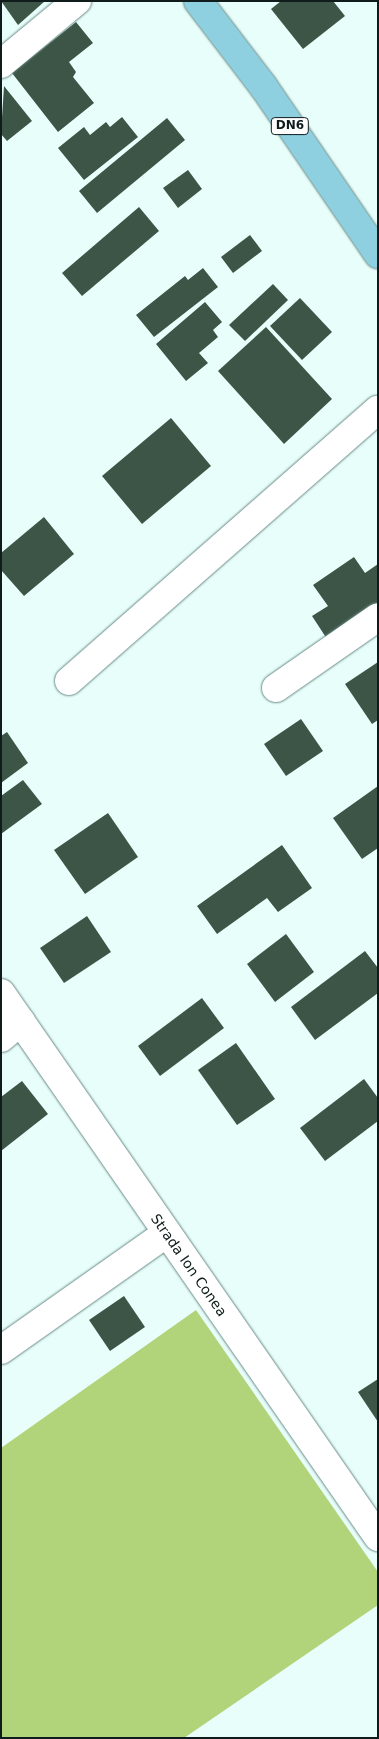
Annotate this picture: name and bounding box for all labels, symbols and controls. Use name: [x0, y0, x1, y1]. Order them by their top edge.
road number: DN6: [270, 116, 310, 136]
street label: Strada Ion Conea: [147, 1211, 231, 1319]

